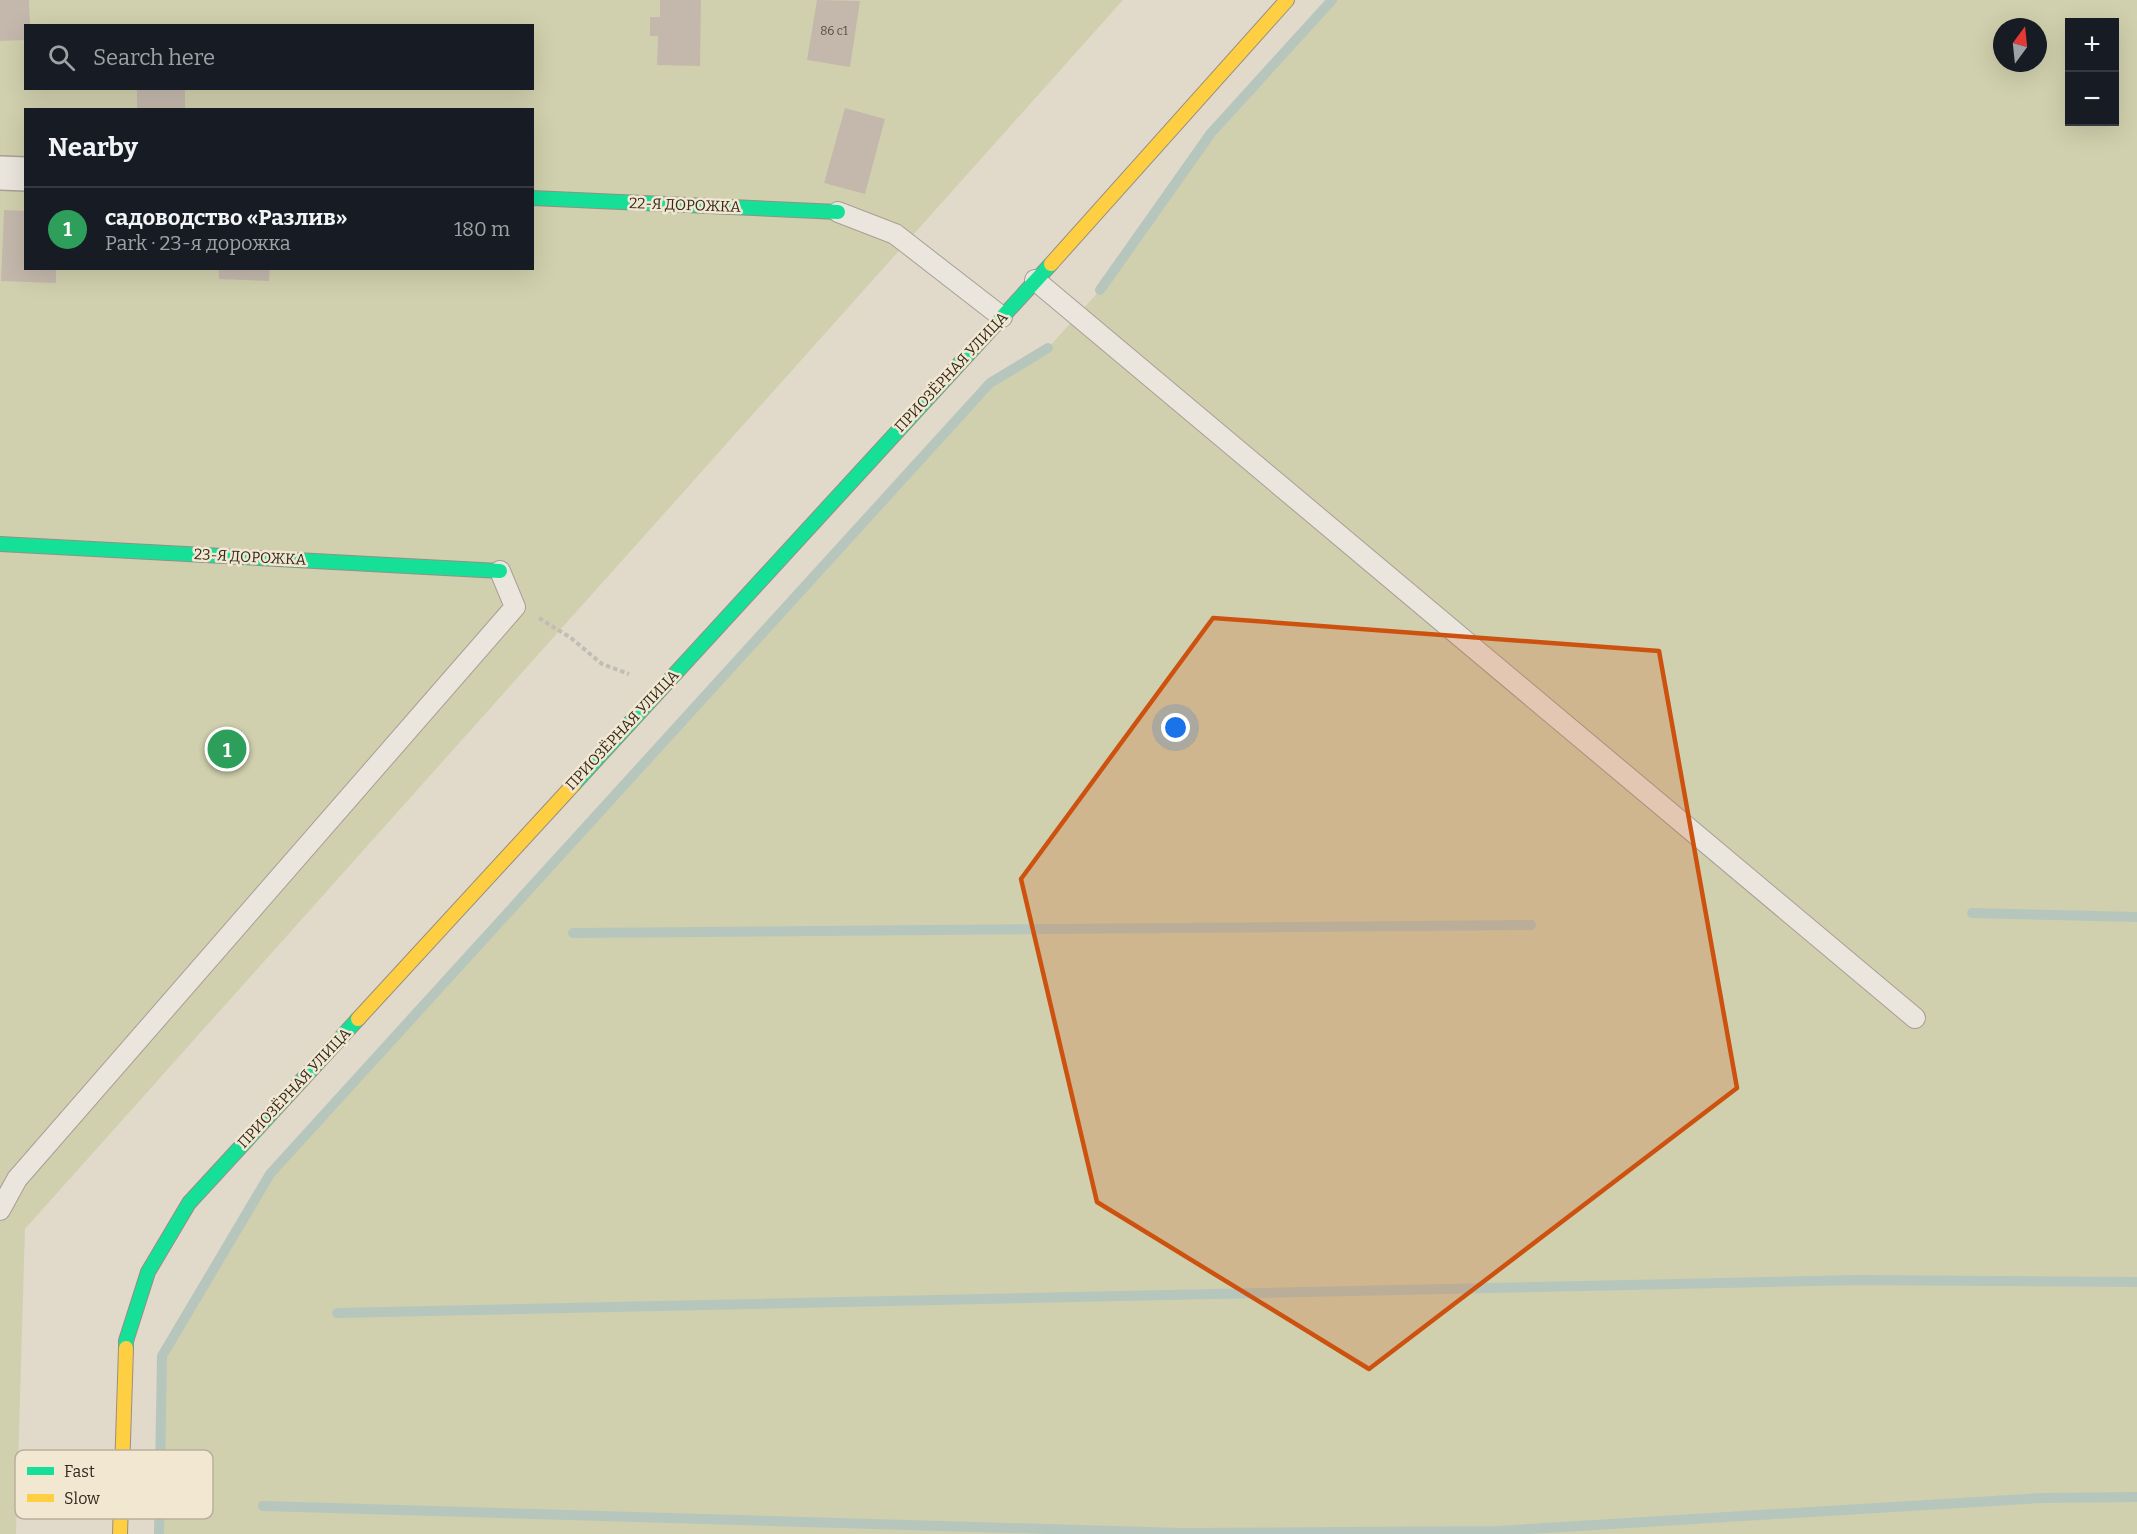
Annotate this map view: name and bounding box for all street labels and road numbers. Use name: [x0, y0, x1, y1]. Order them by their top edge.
street label: 22-Я ДОРОЖКА: [629, 194, 742, 216]
street label: ПРИОЗЁРНАЯ УЛИЦА: [891, 308, 1012, 436]
street label: 23-Я ДОРОЖКА: [193, 545, 307, 569]
street label: ПРИОЗЁРНАЯ УЛИЦА: [562, 666, 683, 794]
street label: ПРИОЗЁРНАЯ УЛИЦА: [234, 1024, 355, 1152]

